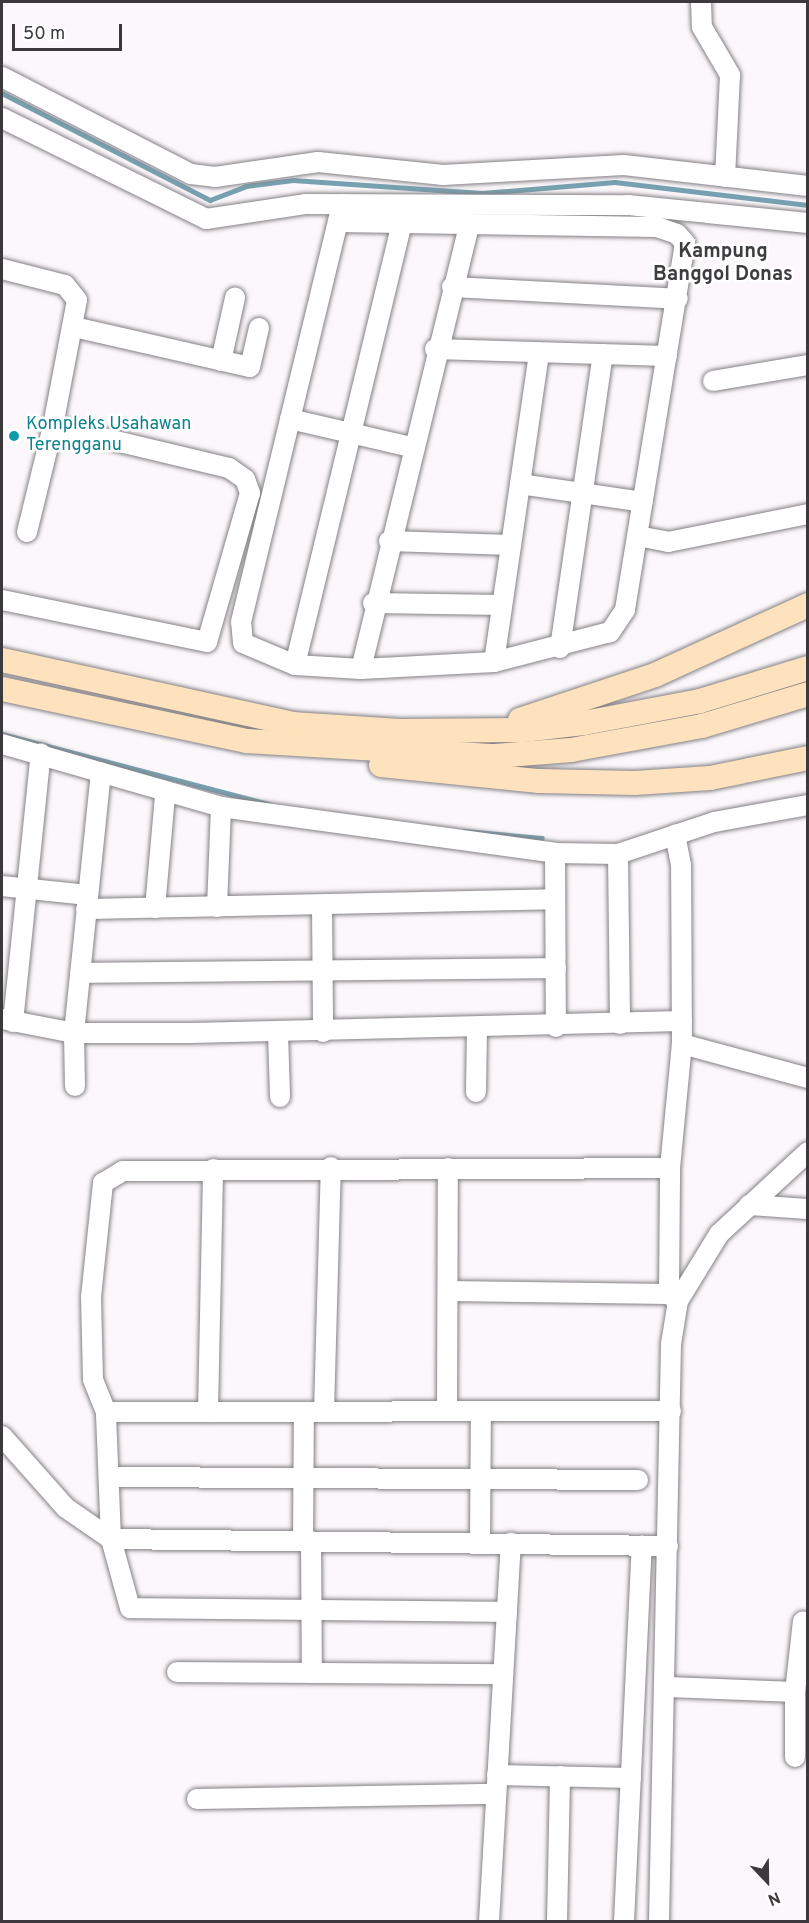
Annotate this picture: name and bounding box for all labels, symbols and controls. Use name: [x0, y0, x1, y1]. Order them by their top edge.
scale bar: [15, 12, 124, 50]
text: 50 m: [23, 23, 65, 46]
district label: Kampung Banggol Donas: [653, 241, 793, 288]
place label: Kompleks Usahawan Terengganu: [26, 415, 191, 458]
marker: Kompleks Usahawan Terengganu: [7, 429, 21, 443]
north arrow: [737, 1851, 797, 1911]
text: N: [765, 1886, 783, 1909]

